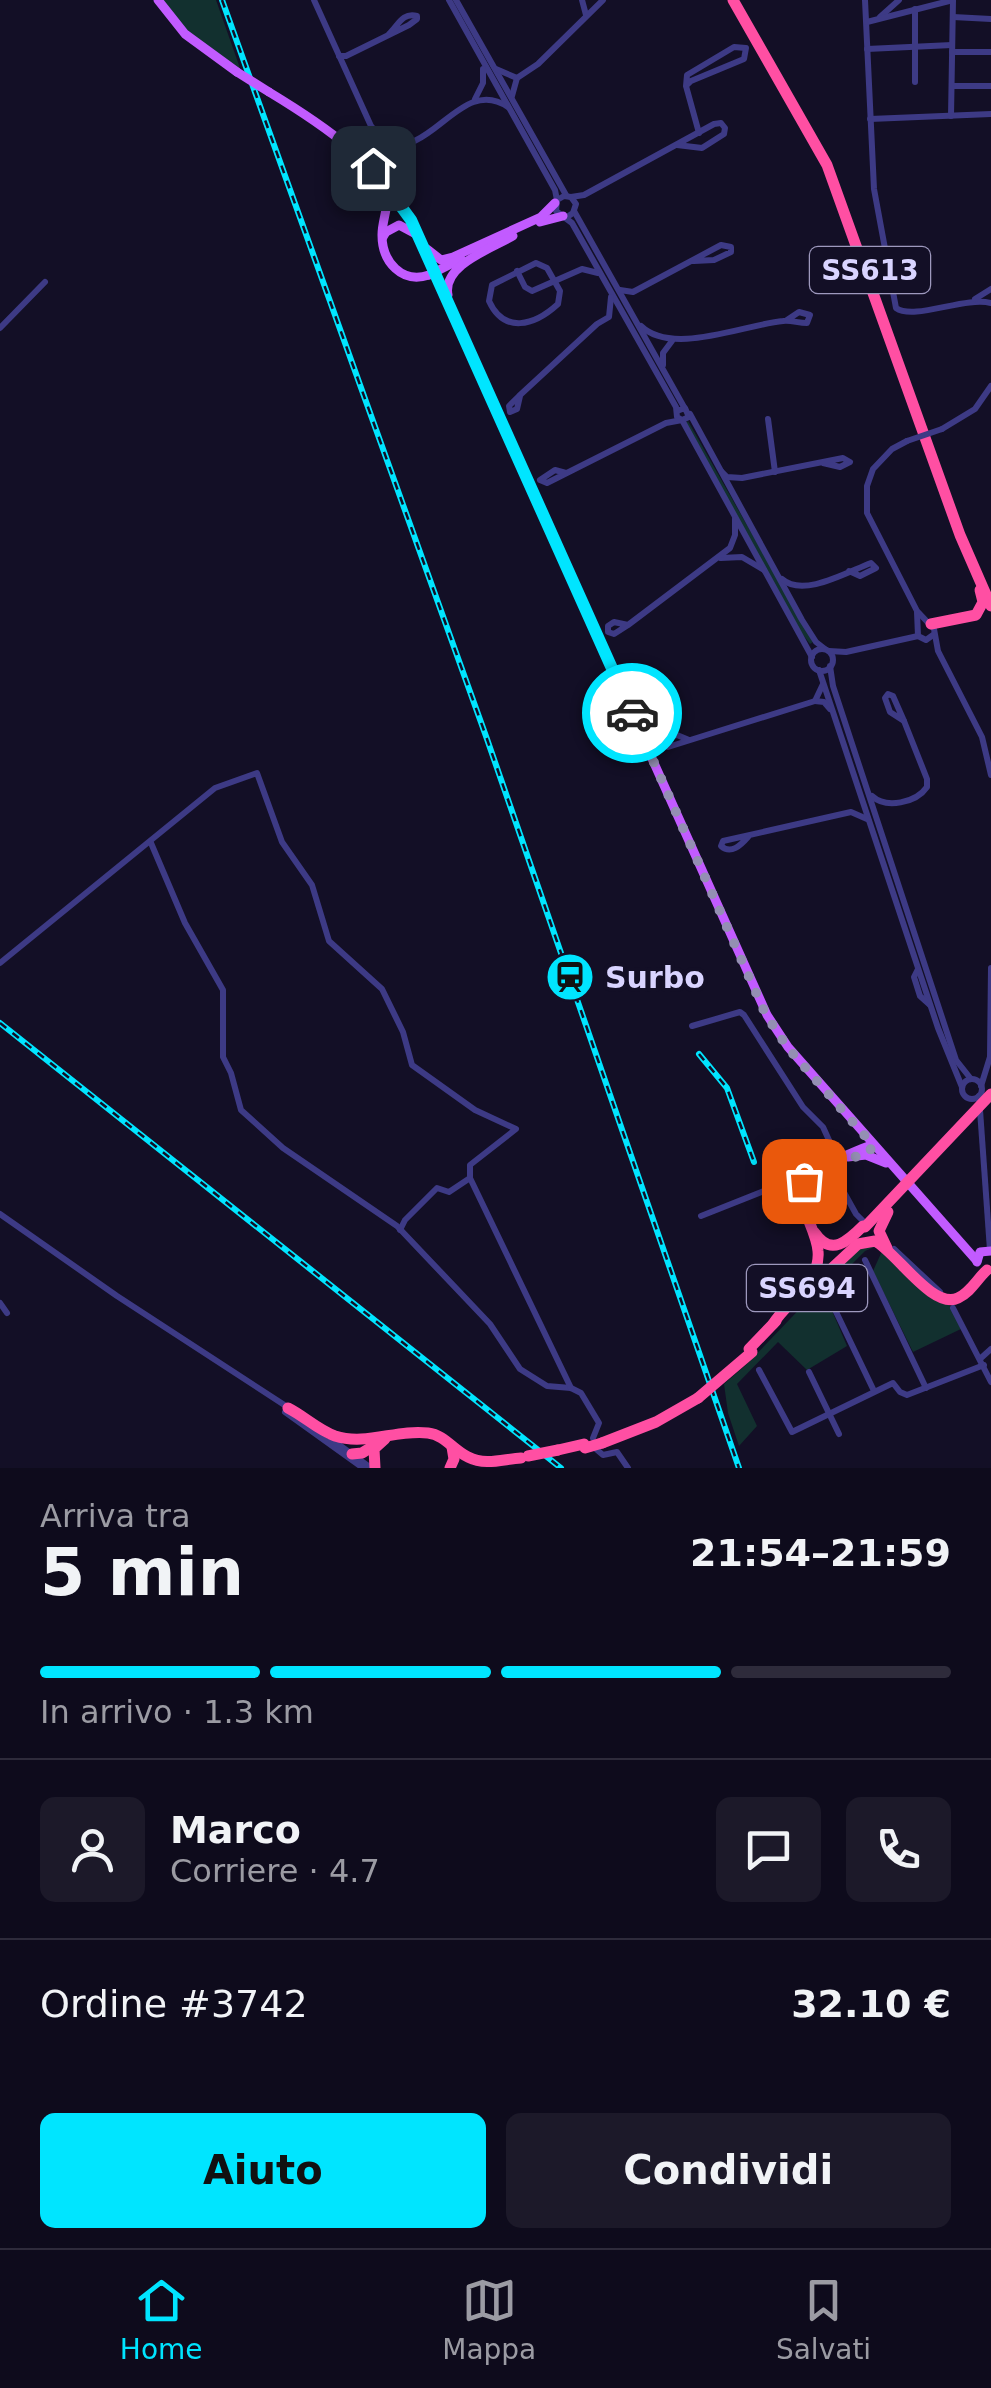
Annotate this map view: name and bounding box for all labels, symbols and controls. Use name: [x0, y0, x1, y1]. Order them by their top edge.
pin: [331, 126, 416, 211]
icon: home: [346, 141, 401, 196]
road number: SS613: [810, 247, 930, 293]
courier: [582, 663, 682, 763]
icon: car: [605, 686, 660, 741]
station icon: Surbo: [544, 951, 596, 1003]
place label: Surbo: [605, 960, 705, 995]
pin: [762, 1139, 847, 1224]
icon: bag: [777, 1154, 832, 1209]
road number: SS694: [747, 1265, 867, 1311]
text: Arriva tra: [40, 1497, 191, 1535]
text: 21:54–21:59: [690, 1531, 951, 1575]
text: 5 min: [40, 1535, 244, 1610]
text: In arrivo · 1.3 km: [40, 1693, 314, 1731]
button: person: [40, 1797, 145, 1902]
button: chat: [716, 1797, 821, 1902]
button: phone: [846, 1797, 951, 1902]
text: Marco: [170, 1808, 301, 1852]
text: Corriere · 4.7: [170, 1852, 380, 1890]
text: Ordine #3742: [40, 1982, 308, 2026]
text: 32.10 €: [791, 1982, 951, 2026]
button: Aiuto: [40, 2113, 486, 2228]
button: Condividi: [506, 2113, 951, 2228]
tab: Home: [120, 2273, 203, 2366]
tab: Mappa: [442, 2273, 536, 2366]
tab: Salvati: [776, 2273, 871, 2366]

